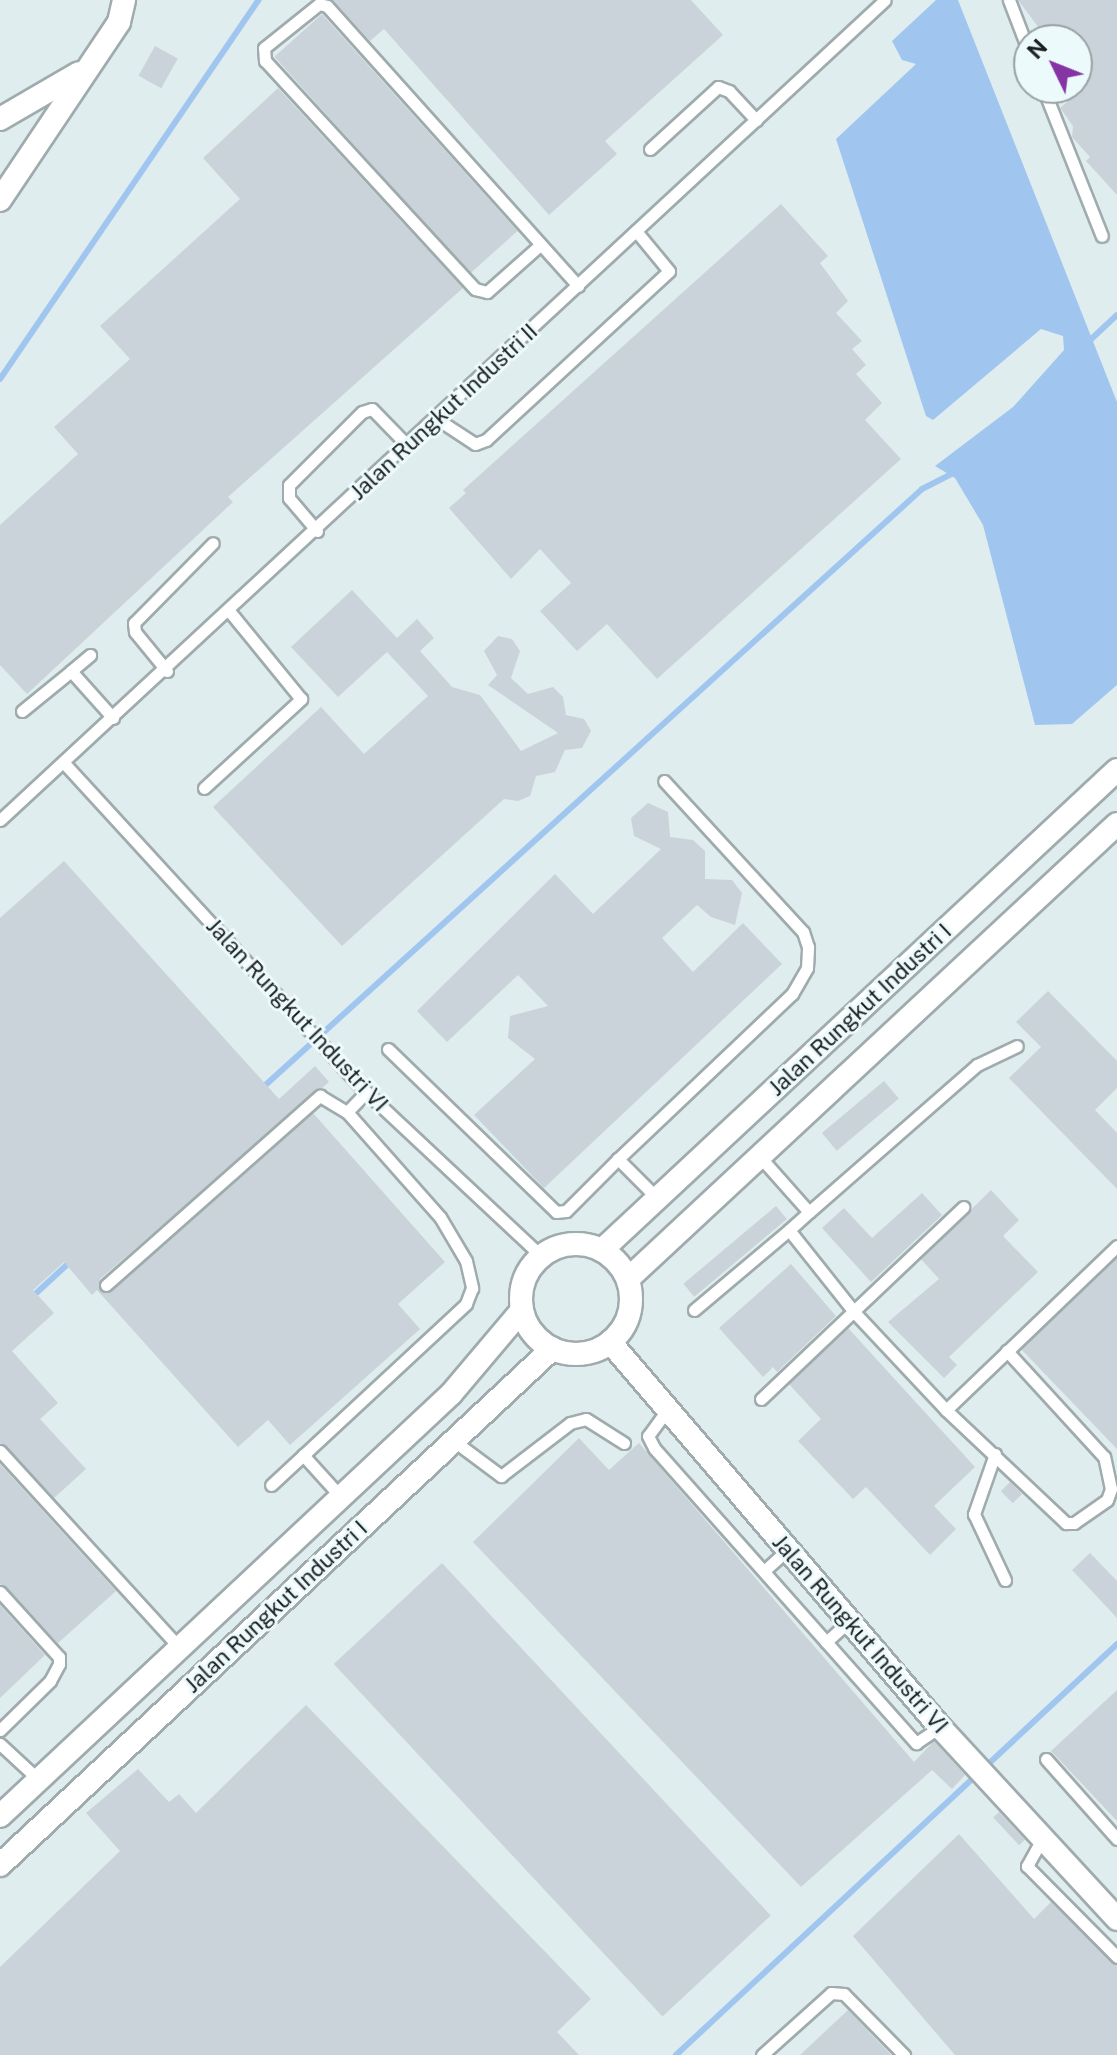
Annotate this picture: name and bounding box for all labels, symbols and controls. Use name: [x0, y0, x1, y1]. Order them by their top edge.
north arrow: [1013, 24, 1093, 104]
text: N: [1022, 34, 1052, 64]
street label: Jalan Rungkut Industri II: [345, 318, 543, 506]
street label: Jalan Rungkut Industri VI: [200, 913, 394, 1117]
street label: Jalan Rungkut Industri I: [763, 918, 957, 1102]
street label: Jalan Rungkut Industri I: [179, 1515, 373, 1699]
street label: Jalan Rungkut Industri VI: [766, 1529, 954, 1739]

